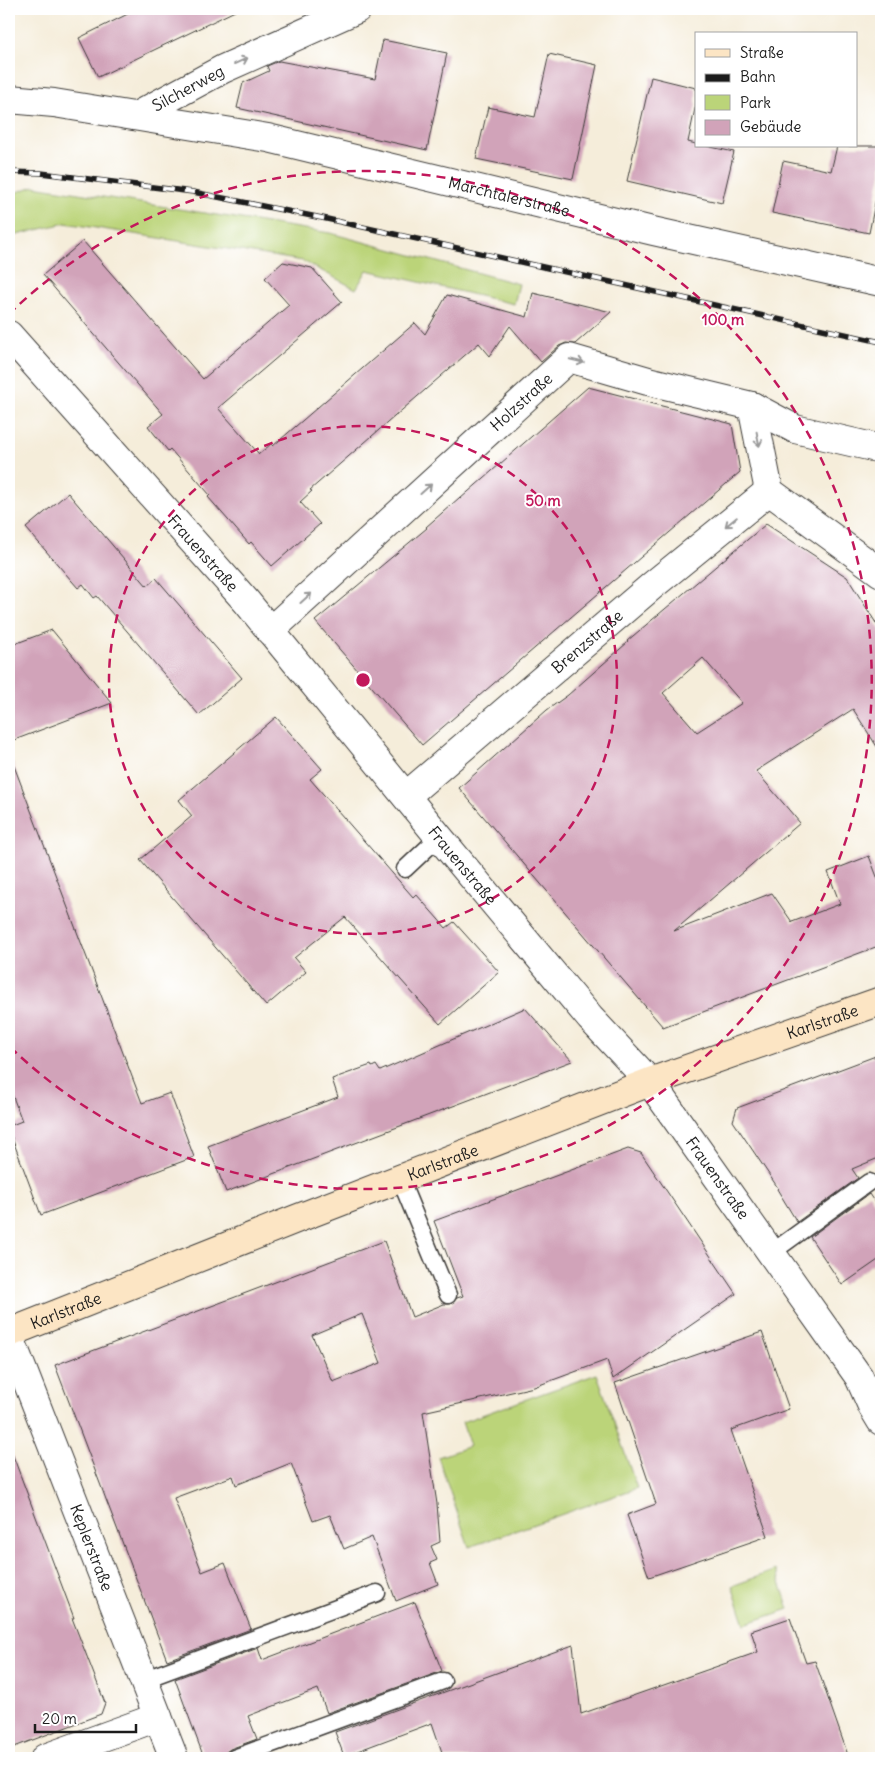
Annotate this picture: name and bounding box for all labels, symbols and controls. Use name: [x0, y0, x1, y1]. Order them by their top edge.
legend: [695, 32, 858, 148]
text: Straße: [740, 43, 784, 62]
one-way arrow: [233, 55, 248, 65]
street label: Silcherweg: [148, 60, 227, 115]
text: Bahn: [740, 67, 776, 86]
text: Park: [740, 93, 771, 112]
text: Gebäude: [740, 117, 801, 136]
street label: Marchtalerstraße: [446, 172, 572, 221]
text: 100 m: [702, 310, 744, 329]
one-way arrow: [568, 357, 584, 366]
street label: Holzstraße: [486, 368, 556, 435]
one-way arrow: [754, 431, 764, 447]
one-way arrow: [420, 483, 433, 495]
text: 50 m: [525, 491, 561, 510]
street label: Frauenstraße: [164, 510, 243, 596]
one-way arrow: [725, 517, 738, 528]
one-way arrow: [300, 592, 313, 604]
street label: Brenzstraße: [547, 605, 627, 677]
centre of rings: [354, 671, 372, 689]
street label: Frauenstraße: [424, 822, 501, 909]
street label: Karlstraße: [784, 1000, 861, 1043]
street label: Frauenstraße: [682, 1133, 754, 1223]
street label: Karlstraße: [404, 1139, 481, 1185]
street label: Karlstraße: [27, 1287, 104, 1334]
street label: Keplerstraße: [66, 1501, 118, 1594]
scale bar: [35, 1702, 136, 1734]
text: 20 m: [42, 1709, 77, 1728]

